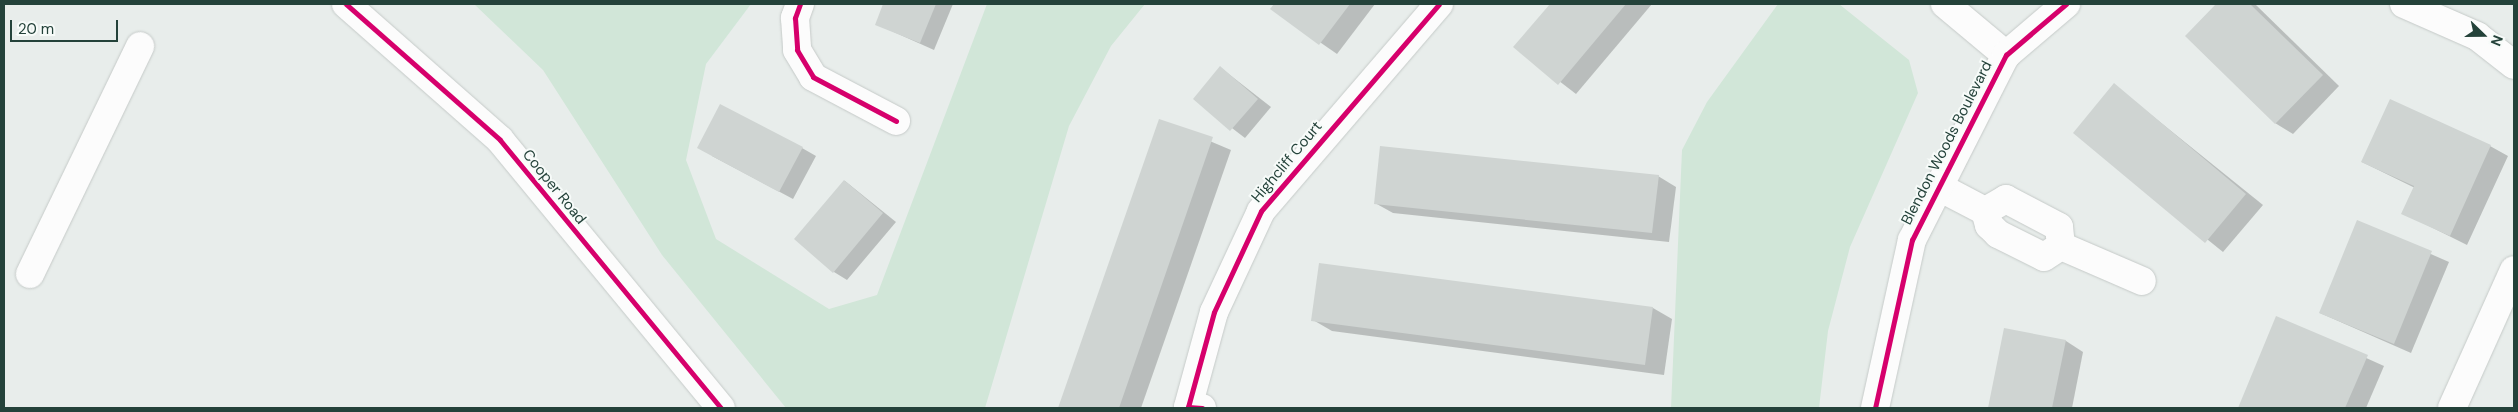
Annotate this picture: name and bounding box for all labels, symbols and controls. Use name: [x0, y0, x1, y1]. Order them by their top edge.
scale bar: [12, 10, 120, 42]
north arrow: [2458, 10, 2508, 60]
text: 20 m: [18, 19, 54, 39]
text: N: [2487, 33, 2507, 49]
street label: Blendon Woods Boulevard: [1898, 58, 1996, 228]
street label: Highcliff Court: [1248, 118, 1326, 206]
street label: Cooper Road: [518, 146, 590, 228]

